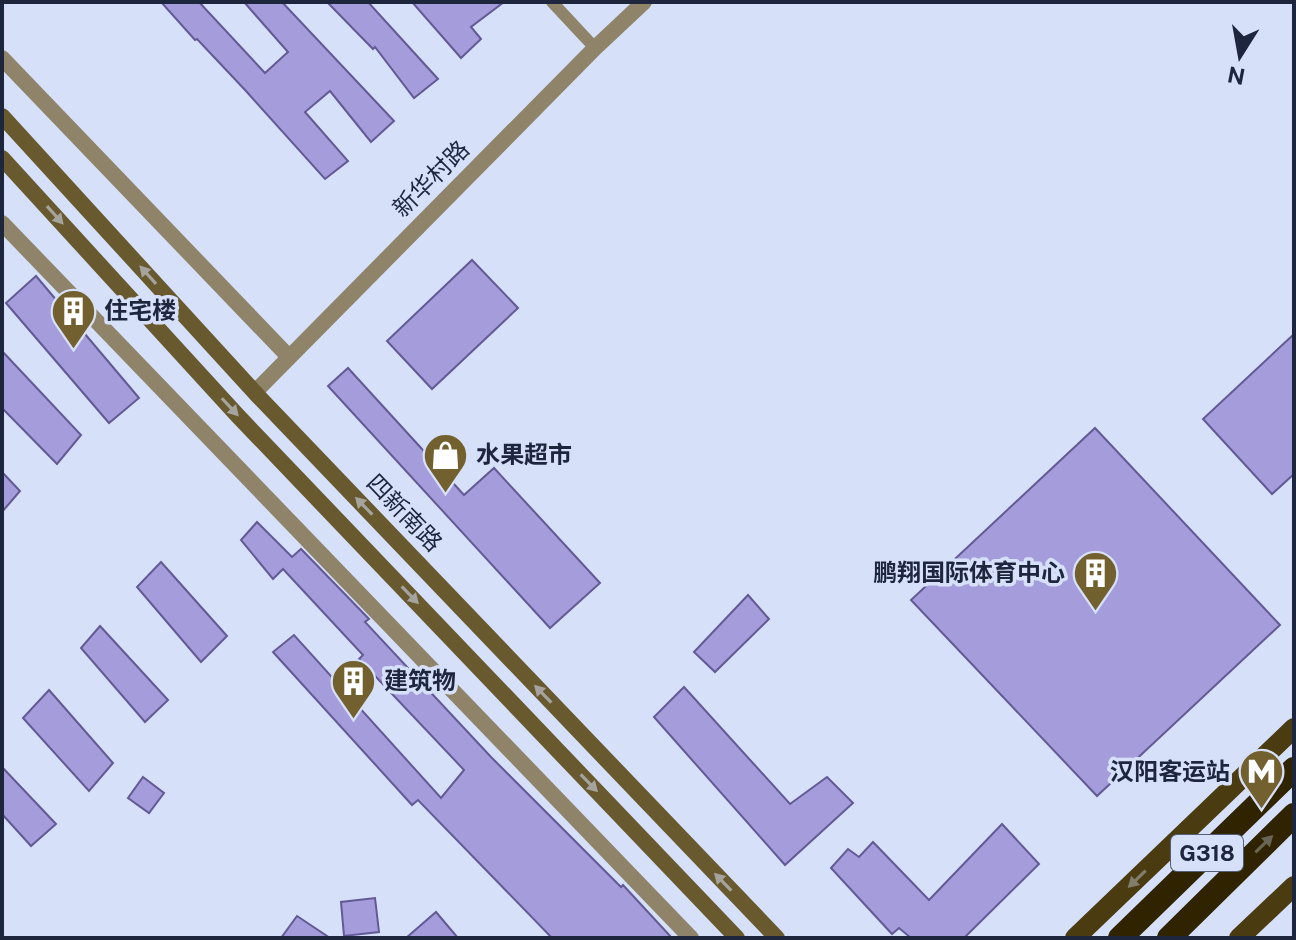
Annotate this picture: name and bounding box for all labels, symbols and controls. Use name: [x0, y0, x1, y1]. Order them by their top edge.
north arrow: [1200, 16, 1280, 96]
text: N: [1225, 61, 1247, 90]
street label: 新华村路: [386, 134, 474, 222]
one-way arrow: [45, 206, 63, 225]
one-way arrow: [139, 265, 157, 285]
building icon: 住宅楼: [49, 287, 97, 350]
place label: 住宅楼: [104, 296, 176, 324]
one-way arrow: [221, 398, 239, 417]
shop icon: 水果超市: [421, 431, 469, 494]
place label: 水果超市: [476, 440, 572, 468]
street label: 四新南路: [361, 468, 448, 557]
one-way arrow: [355, 497, 373, 516]
building icon: 鹏翔国际体育中心: [1072, 549, 1120, 612]
place label: 鹏翔国际体育中心: [873, 558, 1065, 586]
one-way arrow: [400, 585, 418, 604]
building icon: 建筑物: [329, 657, 377, 720]
place label: 建筑物: [384, 666, 456, 694]
one-way arrow: [535, 685, 553, 704]
metro station icon: 汉阳客运站: [1237, 748, 1285, 811]
place label: 汉阳客运站: [1110, 757, 1230, 785]
one-way arrow: [580, 773, 598, 792]
road number: G318: [1171, 835, 1243, 871]
one-way arrow: [1254, 835, 1273, 854]
one-way arrow: [1128, 869, 1147, 887]
one-way arrow: [715, 873, 733, 892]

